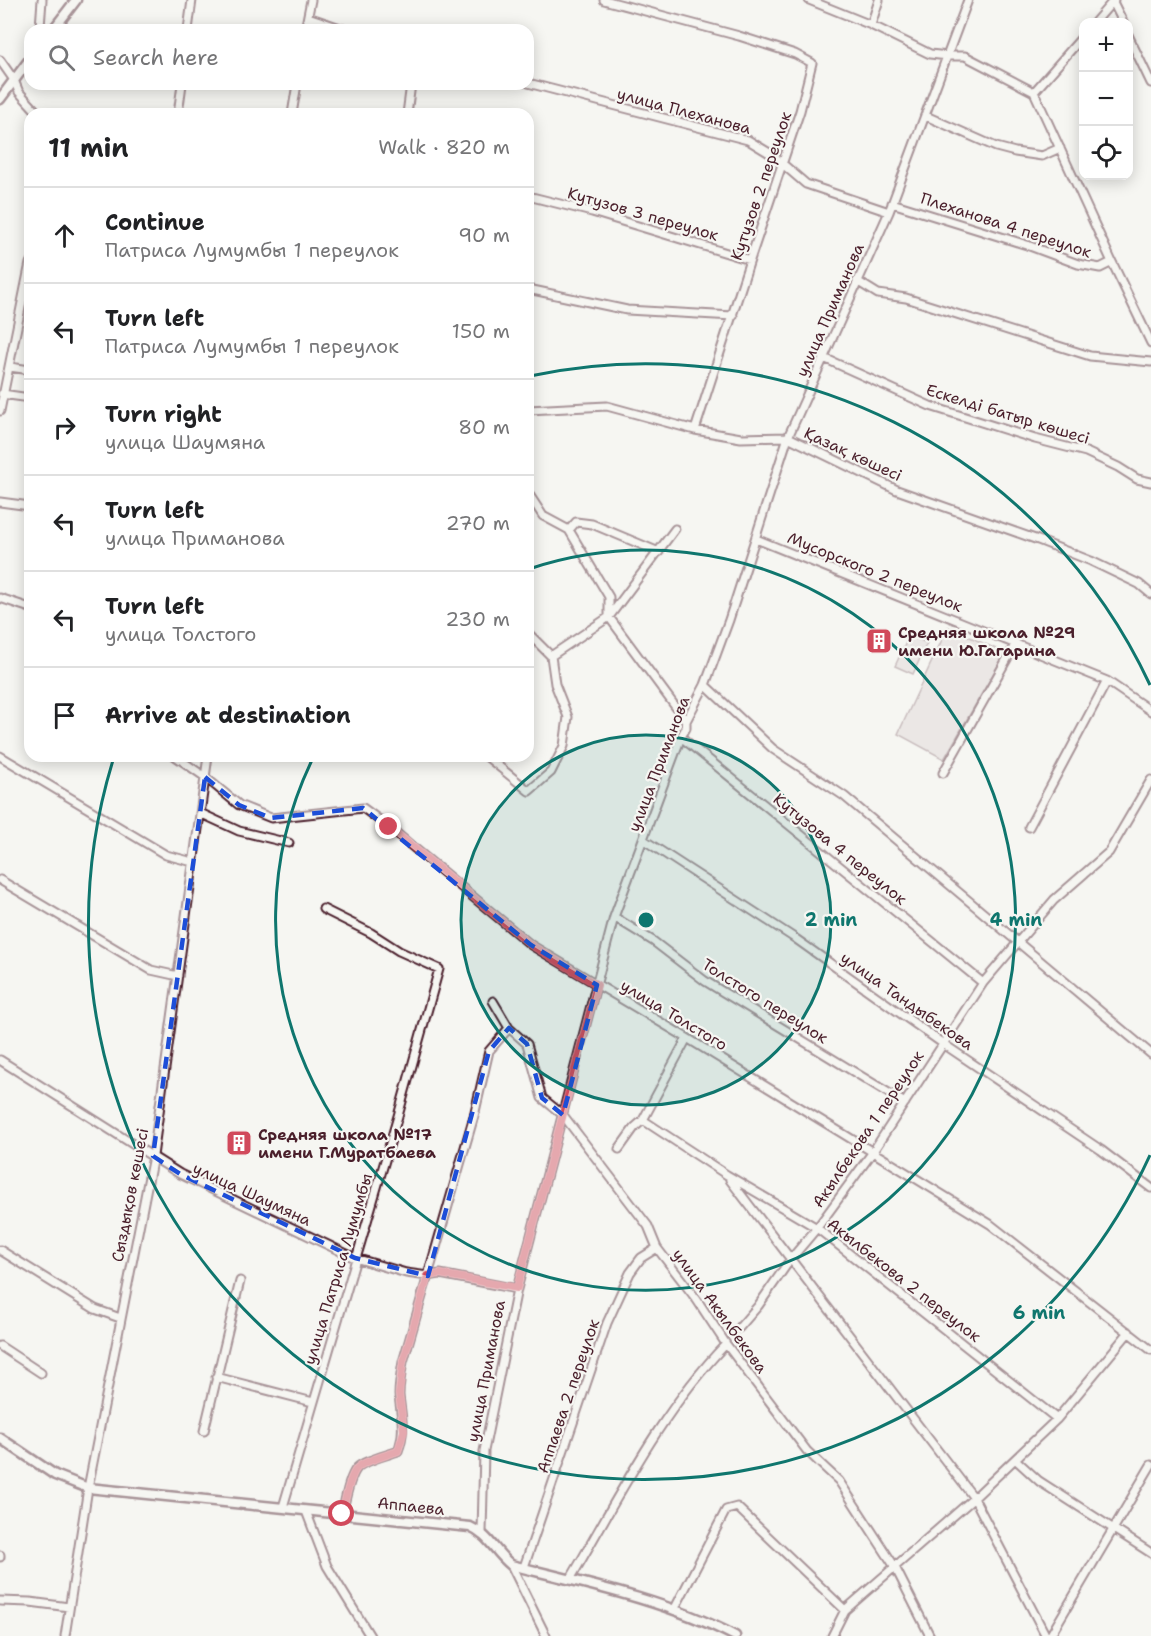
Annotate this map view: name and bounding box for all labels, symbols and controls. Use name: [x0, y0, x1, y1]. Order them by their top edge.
map controls: [1079, 18, 1133, 180]
button: +: [1079, 18, 1133, 72]
search box: [24, 24, 534, 90]
icon: search: [45, 41, 78, 74]
text: Search here: [93, 43, 219, 72]
button: −: [1079, 72, 1133, 126]
street label: улица Плеханова: [615, 83, 753, 139]
street label: Кутузов 2 переулок: [726, 108, 796, 263]
button: locate: [1079, 126, 1133, 180]
text: 11 min: [48, 130, 129, 165]
text: Walk · 820 m: [378, 134, 510, 160]
street label: Кутузов 3 переулок: [565, 182, 721, 246]
street label: Плеханова 4 переулок: [918, 187, 1095, 263]
text: Continue: [105, 208, 205, 237]
icon: ahead: [48, 219, 81, 252]
text: 90 m: [458, 222, 510, 248]
text: Патриса Лумумбы 1 переулок: [105, 237, 399, 263]
street label: улица Приманова: [791, 240, 869, 380]
text: Turn left: [105, 304, 204, 333]
icon: left: [48, 315, 81, 348]
text: 150 m: [452, 318, 510, 344]
text: Патриса Лумумбы 1 переулок: [105, 333, 399, 359]
street label: Ескелді батыр көшесі: [924, 379, 1092, 449]
text: Turn right: [105, 400, 222, 429]
icon: right: [48, 411, 81, 444]
text: 80 m: [458, 414, 510, 440]
street label: Қазақ көшесі: [801, 422, 905, 486]
text: улица Шаумяна: [105, 429, 265, 455]
text: Turn left: [105, 496, 204, 525]
icon: left: [48, 507, 81, 540]
text: 270 m: [446, 510, 510, 536]
text: улица Приманова: [105, 525, 285, 551]
street label: Мусорского 2 переулок: [784, 527, 966, 617]
text: Turn left: [105, 592, 204, 621]
icon: left: [48, 603, 81, 636]
text: 230 m: [445, 606, 510, 632]
text: улица Толстого: [105, 621, 256, 647]
place label: Средняя школа №29 имени Ю.Гагарина: [898, 622, 1075, 661]
building icon: Средняя школа №29 имени Ю.Гагарина: [864, 626, 894, 656]
street label: улица Приманова: [623, 693, 695, 835]
icon: arrive: [48, 699, 81, 732]
text: Arrive at destination: [105, 701, 351, 730]
street label: Кутузова 4 переулок: [769, 789, 912, 910]
route end: [375, 813, 401, 839]
text: 2 min: [805, 908, 857, 932]
text: 4 min: [990, 908, 1042, 932]
centre of rings: [636, 910, 656, 930]
street label: улица Тандыбекова: [836, 947, 978, 1055]
street label: Толстого переулок: [698, 954, 832, 1049]
street label: улица Толстого: [617, 975, 731, 1055]
street label: Акылбекова 1 переулок: [808, 1046, 929, 1212]
place label: Средняя школа №17 имени Г.Муратбаева: [258, 1124, 436, 1163]
street label: Сыздықов көшесі: [107, 1126, 153, 1264]
building icon: Средняя школа №17 имени Г.Муратбаева: [224, 1128, 254, 1158]
street label: улица Шаумяна: [189, 1157, 315, 1231]
street label: улица Патриса Лумумбы: [299, 1171, 377, 1367]
street label: Акылбекова 2 переулок: [823, 1213, 986, 1347]
street label: улица Акылбекова: [668, 1245, 772, 1378]
street label: улица Приманова: [462, 1298, 510, 1444]
text: 6 min: [1013, 1301, 1065, 1325]
street label: Аппаева 2 переулок: [532, 1316, 604, 1476]
street label: Аппаева: [376, 1492, 446, 1520]
route start: [328, 1500, 354, 1526]

